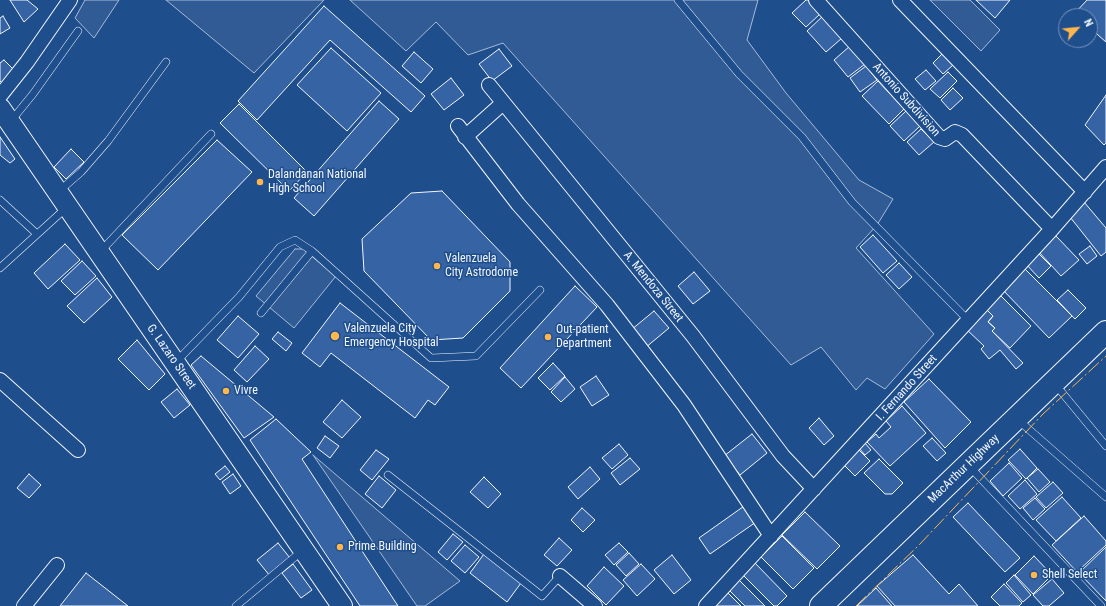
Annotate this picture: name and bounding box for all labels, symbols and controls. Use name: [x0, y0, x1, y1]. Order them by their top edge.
north arrow: [1058, 8, 1098, 48]
text: N: [1081, 17, 1096, 29]
street label: Antonio Subdivision: [869, 60, 943, 140]
place label: Dalandanan National High School: [268, 168, 367, 196]
marker: Dalandanan National High School: [255, 177, 265, 187]
street label: A. Mendoza Street: [620, 249, 686, 325]
place label: Valenzuela City Astrodome: [445, 252, 518, 280]
marker: Valenzuela City Astrodome: [432, 261, 442, 271]
street label: G. Lazaro Street: [143, 322, 199, 392]
place label: Valenzuela City Emergency Hospital: [344, 322, 438, 350]
place label: Out-patient Department: [556, 323, 612, 351]
marker: Valenzuela City Emergency Hospital: [329, 330, 341, 342]
marker: Out-patient Department: [543, 332, 553, 342]
street label: I. Fernando Street: [874, 352, 940, 424]
place label: Vivre: [234, 384, 258, 398]
marker: Vivre: [221, 386, 231, 396]
street label: MacArthur Highway: [925, 431, 1003, 507]
place label: Prime Building: [348, 540, 417, 554]
marker: Prime Building: [335, 542, 345, 552]
place label: Shell Select: [1042, 568, 1097, 582]
marker: Shell Select: [1029, 570, 1039, 580]

